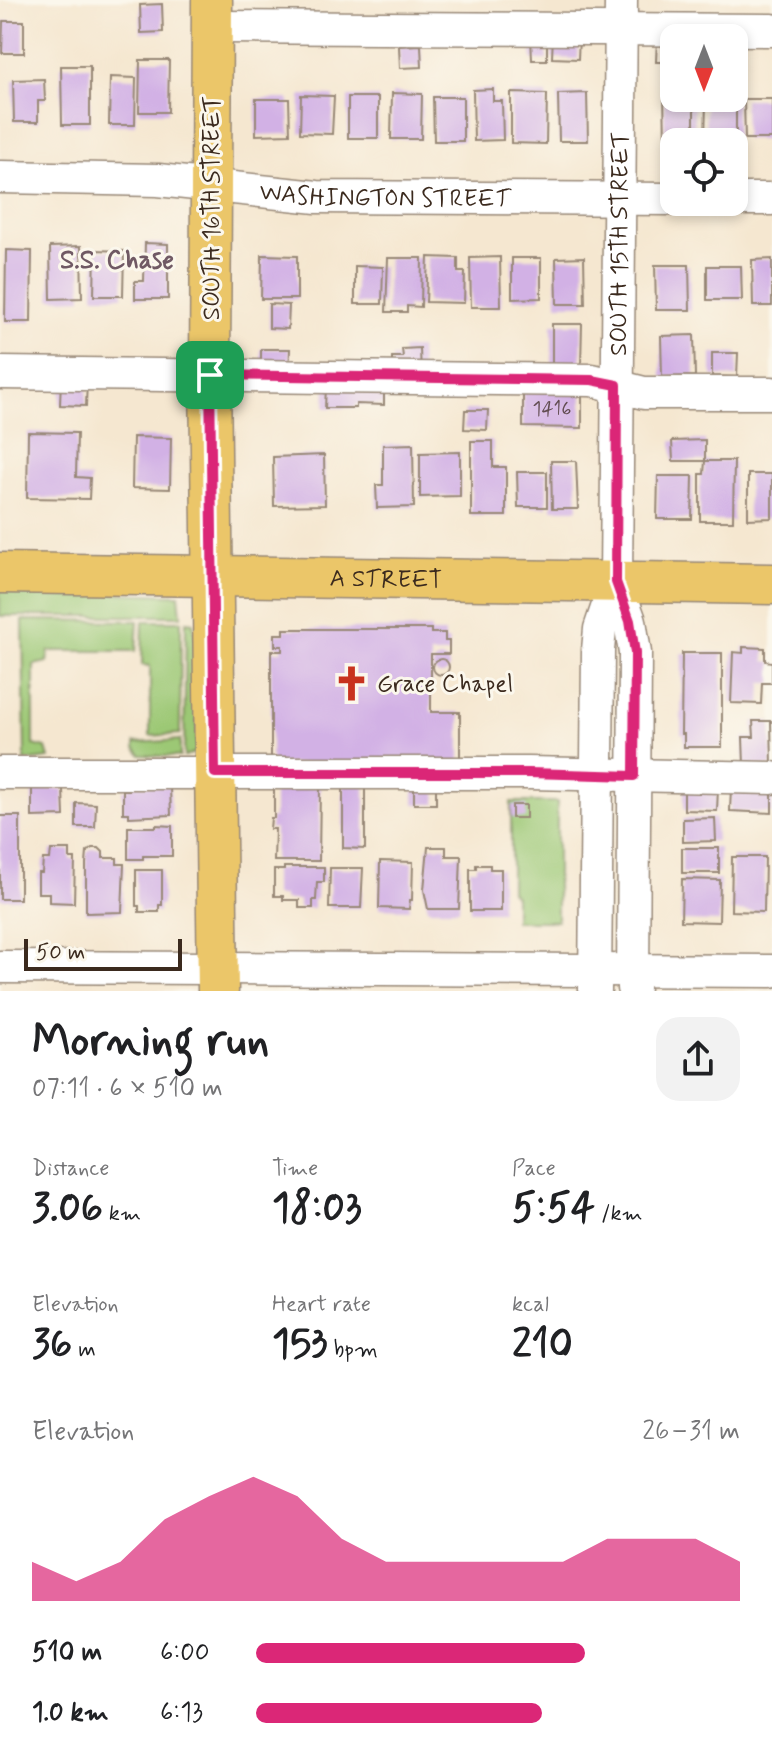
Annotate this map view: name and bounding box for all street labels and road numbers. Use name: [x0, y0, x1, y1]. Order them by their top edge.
street label: SOUTH 16TH STREET: [197, 96, 228, 320]
street label: SOUTH 15TH STREET: [604, 132, 637, 356]
street label: WASHINGTON STREET: [258, 177, 512, 215]
street label: A STREET: [329, 564, 442, 596]

